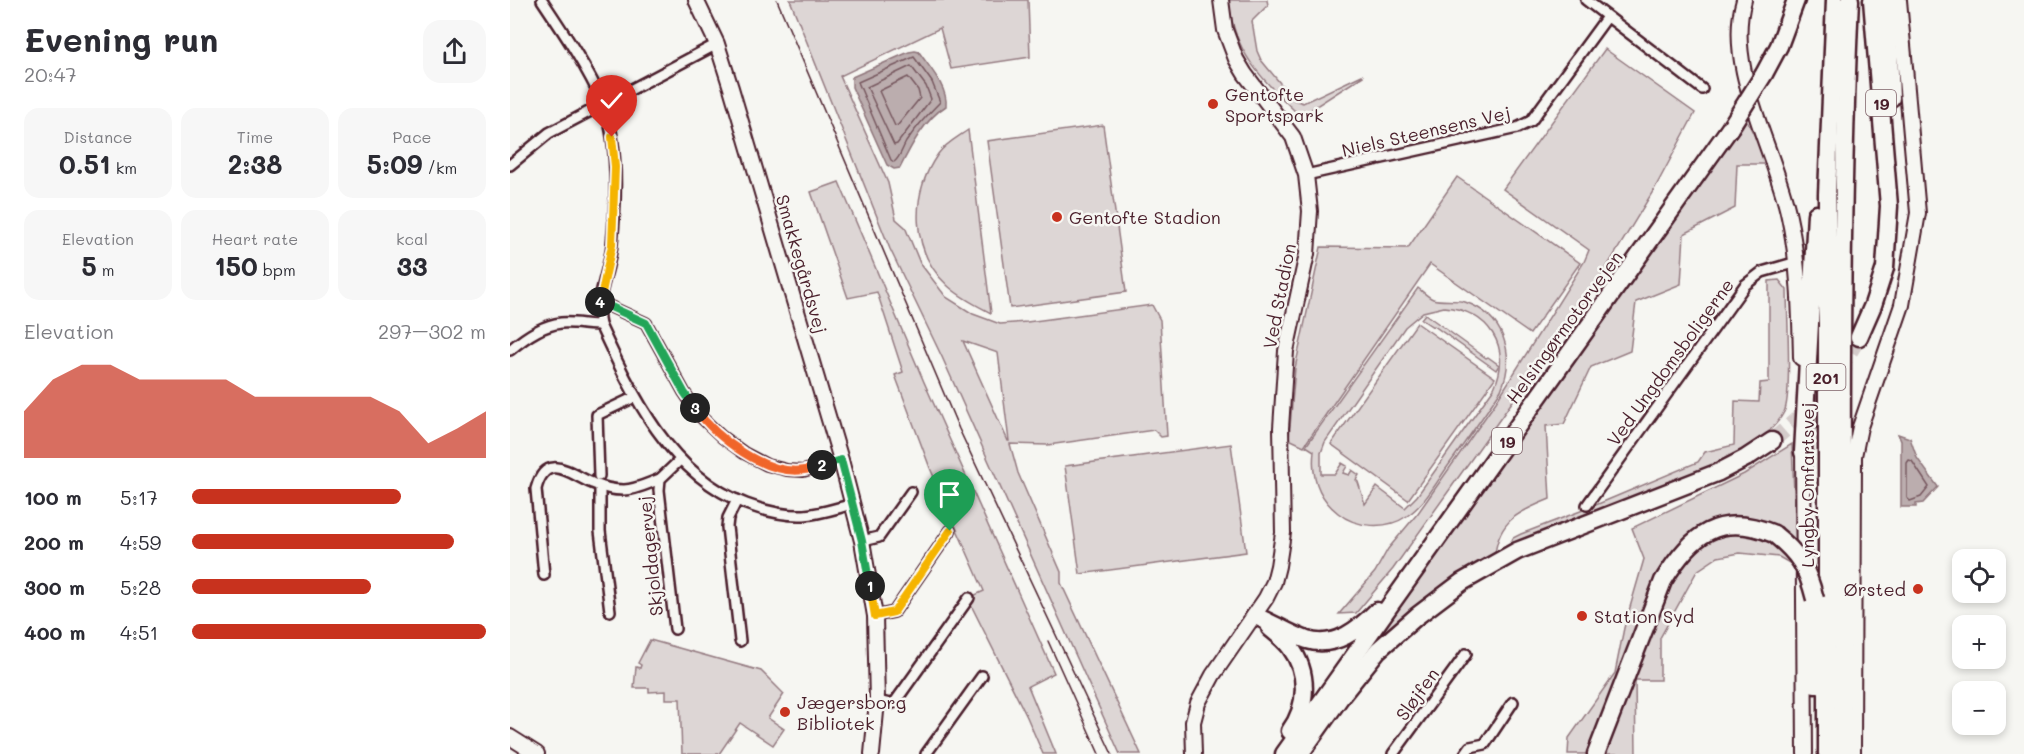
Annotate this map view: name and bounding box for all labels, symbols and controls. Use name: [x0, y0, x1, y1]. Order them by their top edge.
text: Evening run: [24, 17, 218, 60]
button: share: [423, 20, 486, 83]
text: 20:47: [24, 61, 77, 87]
pin: [586, 75, 637, 137]
place label: Gentofte Sportspark: [1225, 82, 1324, 127]
icon: check: [595, 84, 628, 117]
road number: 19: [1866, 90, 1896, 116]
marker: Gentofte Sportspark: [1206, 97, 1220, 111]
street label: Niels Steensens Vej: [1339, 100, 1513, 162]
text: Distance: [64, 126, 132, 147]
text: Time: [237, 126, 273, 147]
text: Pace: [392, 126, 432, 147]
text: 0.51: [59, 147, 111, 181]
text: 2:38: [228, 147, 282, 181]
text: 5:09: [367, 147, 423, 181]
text: km: [111, 157, 137, 178]
text: /km: [423, 157, 457, 178]
street label: Smakkegårdsvej: [771, 192, 833, 336]
place label: Gentofte Stadion: [1069, 205, 1221, 229]
marker: Gentofte Stadion: [1050, 210, 1064, 224]
text: Elevation: [62, 228, 134, 249]
text: Heart rate: [212, 228, 298, 249]
text: kcal: [396, 228, 428, 249]
street label: Ved Stadion: [1257, 241, 1301, 351]
street label: Helsingørmotorvejen: [1500, 246, 1628, 408]
text: 5: [81, 249, 97, 283]
text: 150: [214, 249, 258, 283]
text: 33: [396, 249, 428, 283]
text: m: [97, 259, 115, 280]
text: bpm: [258, 259, 296, 280]
street label: Ved Ungdomsboligerne: [1601, 273, 1739, 451]
pin: 4: [585, 287, 615, 317]
text: 4: [595, 291, 605, 312]
text: Elevation: [24, 318, 114, 344]
text: 297–302 m: [378, 318, 486, 344]
road number: 201: [1806, 364, 1846, 390]
pin: 3: [680, 393, 710, 423]
text: 3: [690, 397, 700, 418]
street label: Lyngby Omfartsvej: [1795, 402, 1819, 568]
road number: 19: [1492, 428, 1522, 454]
pin: 2: [807, 450, 837, 480]
text: 2: [818, 454, 826, 475]
pin: [924, 469, 975, 531]
icon: arrive: [933, 478, 966, 511]
text: 100 m: [24, 484, 82, 510]
text: 5:17: [120, 484, 158, 510]
street label: Skjoldagervej: [632, 495, 668, 617]
text: 200 m: [24, 529, 84, 555]
text: 4:59: [120, 529, 161, 555]
map controls: [1952, 549, 2006, 735]
button: locate: [1952, 549, 2006, 603]
pin: 1: [855, 571, 885, 601]
text: 300 m: [24, 574, 85, 600]
text: 5:28: [120, 574, 161, 600]
text: 1: [866, 575, 874, 596]
place label: Ørsted: [1843, 577, 1906, 601]
marker: Ørsted: [1911, 582, 1925, 596]
place label: Station Syd: [1594, 604, 1694, 628]
marker: Station Syd: [1575, 609, 1589, 623]
button: +: [1952, 615, 2006, 669]
text: 400 m: [24, 619, 85, 645]
text: 4:51: [120, 619, 159, 645]
street label: Sløjfen: [1390, 663, 1444, 725]
button: −: [1952, 681, 2006, 735]
place label: Jægersborg Bibliotek: [797, 690, 906, 735]
marker: Jægersborg Bibliotek: [778, 705, 792, 719]

